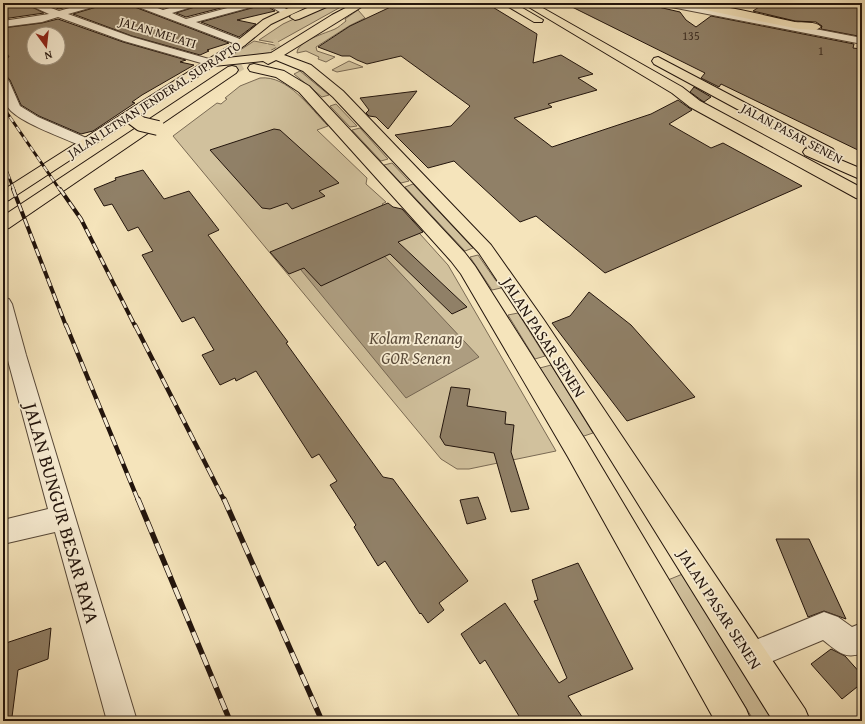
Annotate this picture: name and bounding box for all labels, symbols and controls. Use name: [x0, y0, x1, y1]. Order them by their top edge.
street label: JALAN MELATI: [115, 11, 199, 53]
north arrow: [26, 26, 66, 66]
house number: 135: [682, 27, 700, 44]
street label: JALAN LETNAN JENDERAL SUPRAPTO: [62, 36, 245, 164]
house number: 1: [818, 42, 824, 59]
text: N: [42, 47, 54, 65]
street label: JALAN PASAR SENEN: [736, 98, 846, 169]
street label: JALAN PASAR SENEN: [495, 271, 592, 402]
water label: Kolam Renang GOR Senen: [368, 325, 463, 370]
street label: JALAN BUNGUR BESAR RAYA: [17, 398, 107, 627]
street label: JALAN PASAR SENEN: [671, 543, 768, 674]

